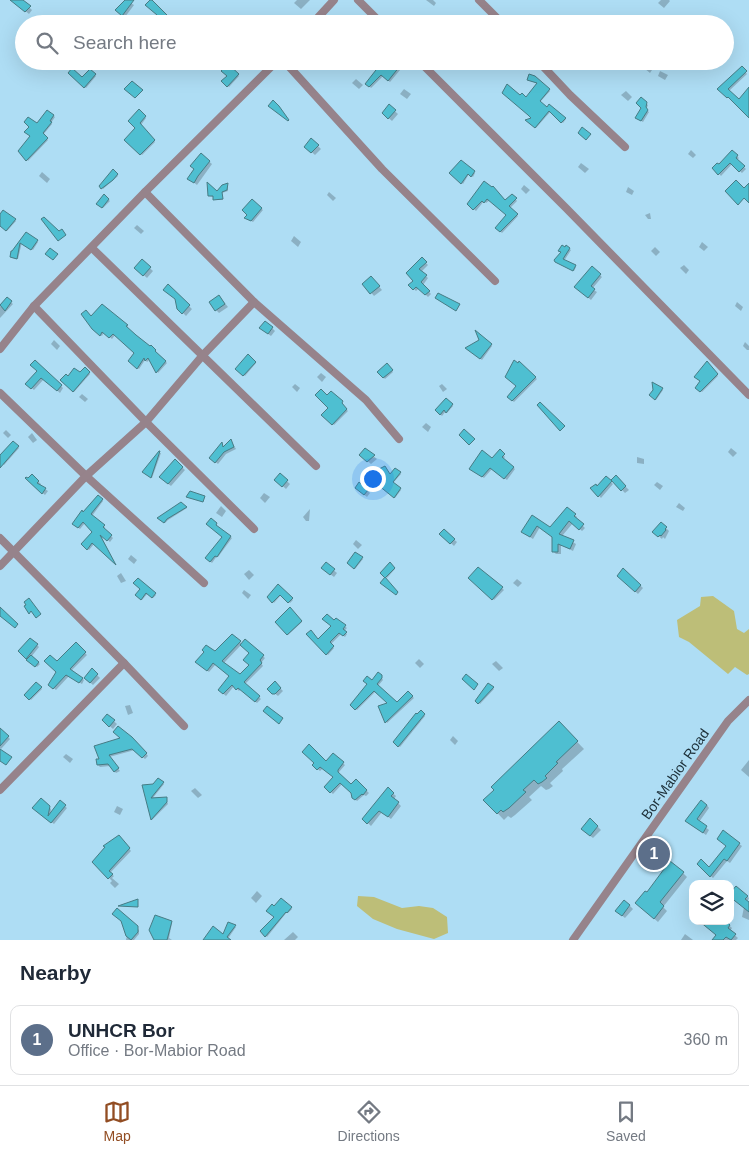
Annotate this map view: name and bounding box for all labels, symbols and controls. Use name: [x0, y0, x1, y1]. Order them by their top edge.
search box: [15, 15, 734, 70]
icon: search: [33, 29, 61, 57]
text: Search here: [73, 32, 177, 53]
your location: [360, 466, 386, 492]
street label: Bor-Mabior Road: [638, 726, 712, 822]
pin: 1: [638, 835, 670, 873]
map controls: [689, 880, 734, 925]
button: layers: [689, 880, 734, 925]
text: Nearby: [20, 961, 91, 984]
text: UNHCR Bor: [68, 1020, 175, 1041]
text: 1: [33, 1031, 41, 1048]
text: 360 m: [684, 1031, 728, 1048]
text: Office · Bor-Mabior Road: [68, 1042, 246, 1059]
tab: Map: [103, 1098, 131, 1144]
tab: Directions: [338, 1098, 400, 1144]
tab: Saved: [606, 1098, 646, 1144]

